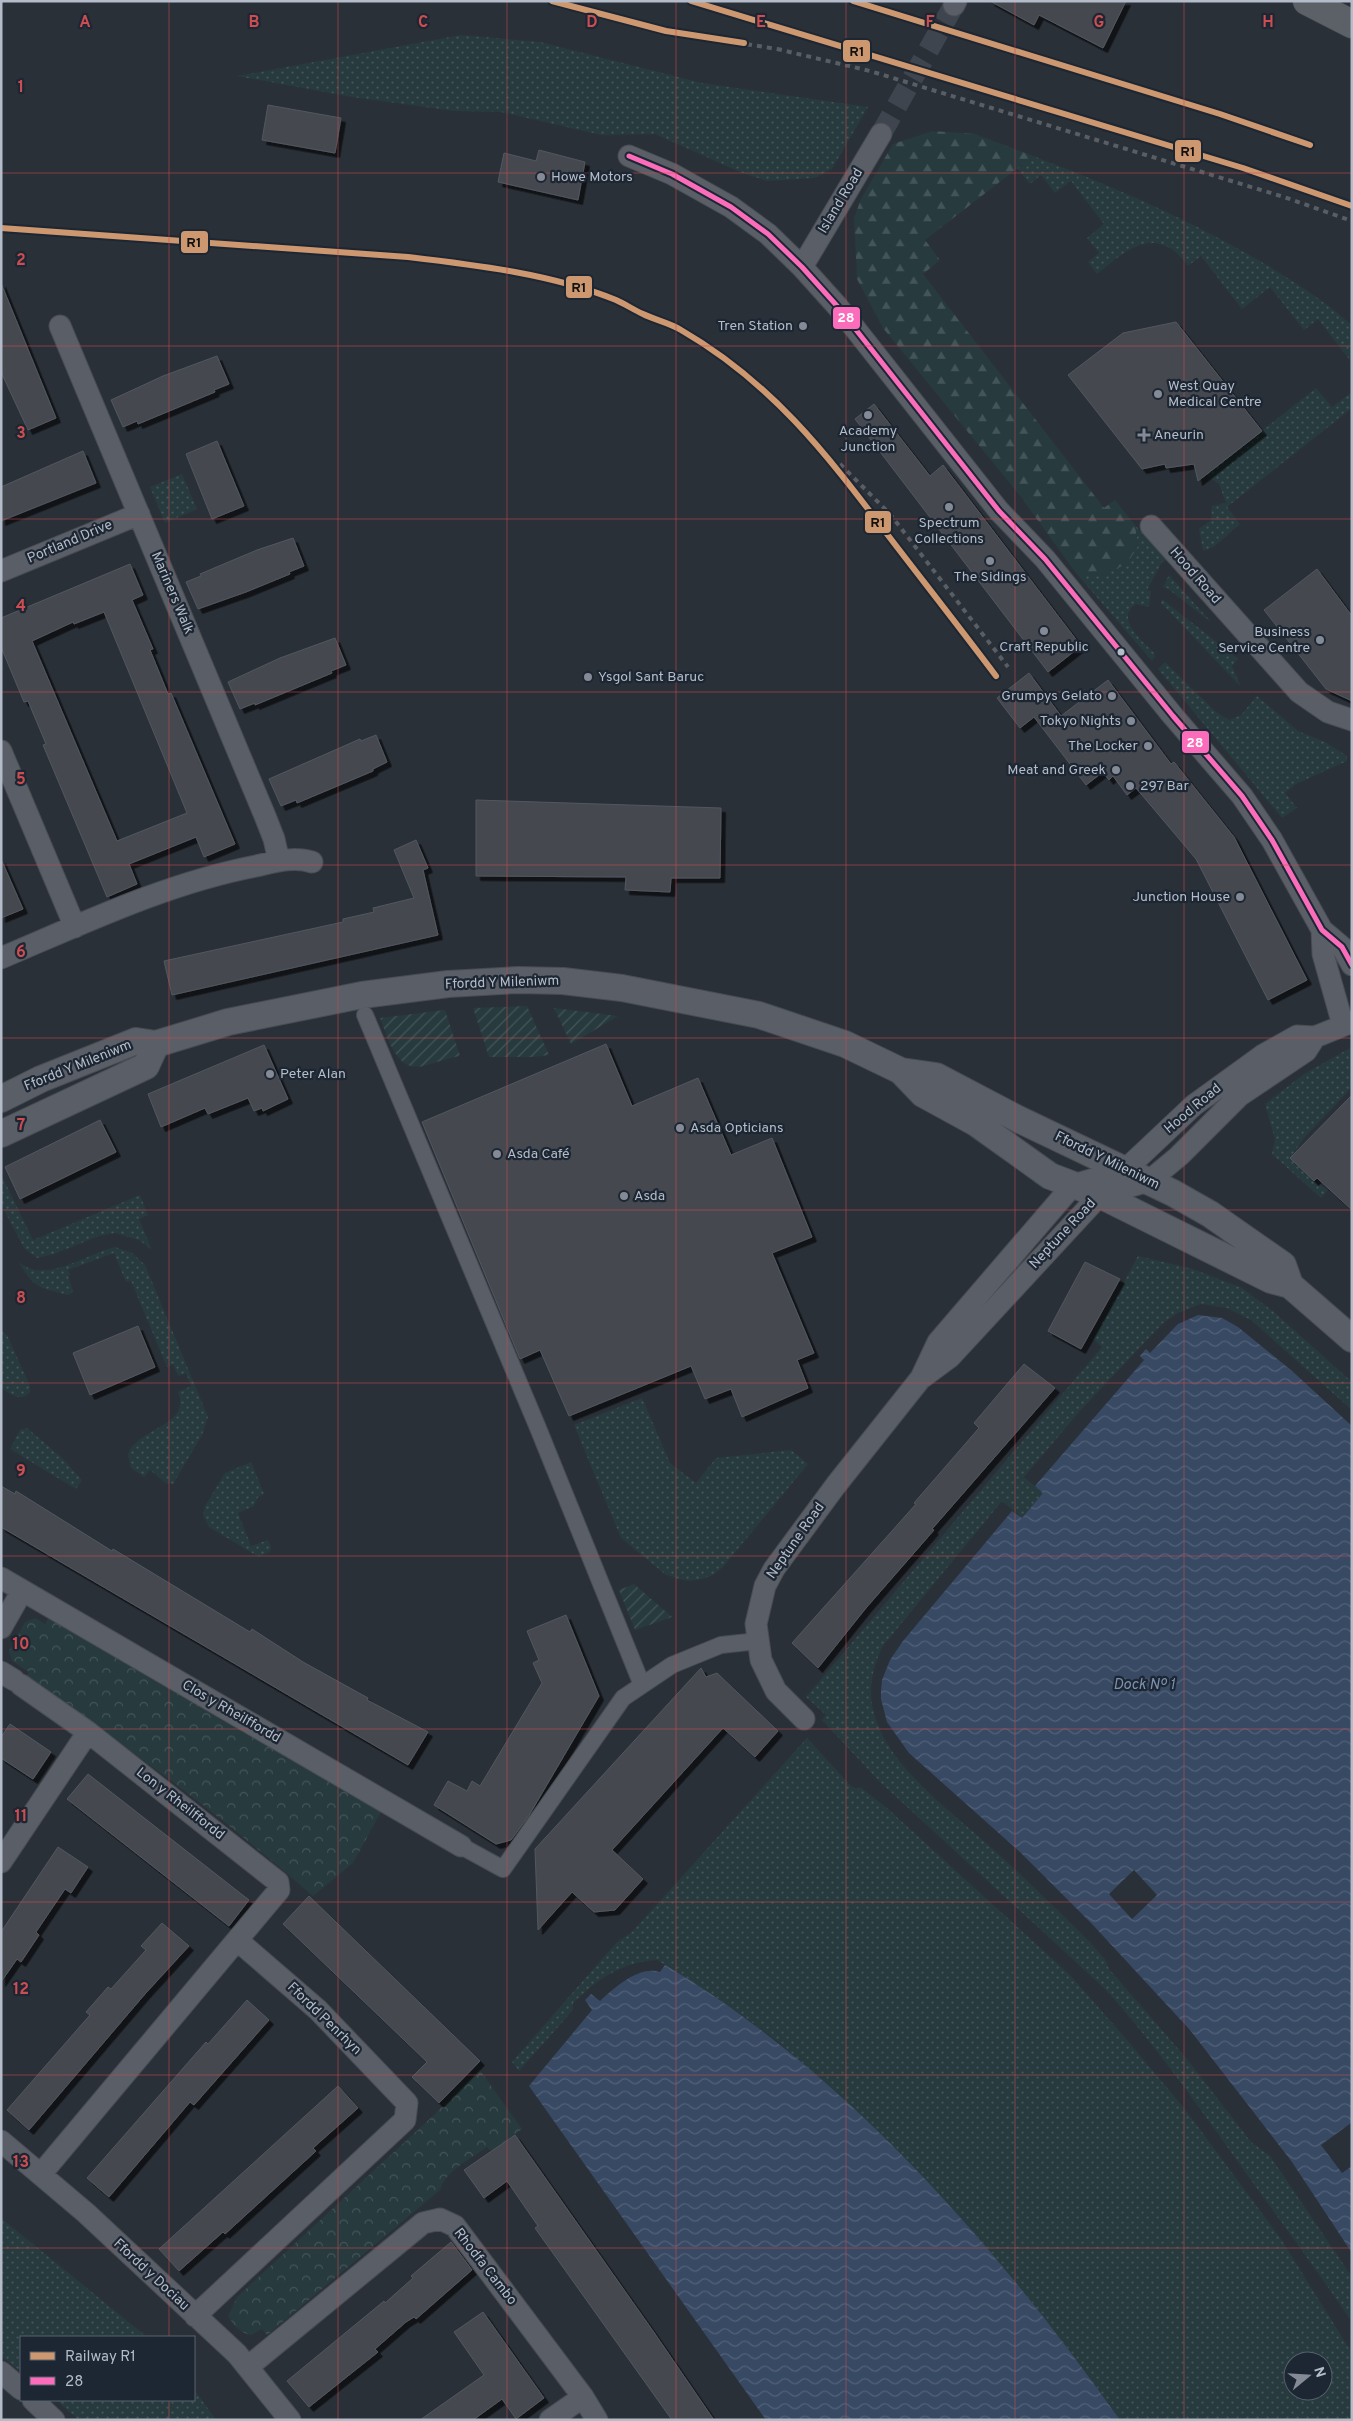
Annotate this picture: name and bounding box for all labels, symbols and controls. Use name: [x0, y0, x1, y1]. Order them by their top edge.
text: A: [79, 13, 91, 33]
text: B: [248, 13, 260, 33]
text: C: [418, 13, 428, 33]
text: D: [586, 13, 598, 33]
text: E: [756, 13, 766, 33]
text: F: [925, 13, 935, 33]
text: G: [1094, 13, 1104, 33]
text: H: [1262, 13, 1274, 33]
line badge: R1: [842, 39, 871, 63]
text: R1: [849, 44, 865, 61]
text: 1: [18, 78, 24, 98]
line badge: R1: [1174, 139, 1202, 163]
text: R1: [1180, 144, 1196, 161]
street label: Island Road: [815, 165, 867, 237]
place label: Howe Motors: [551, 169, 633, 186]
marker: Howe Motors: [535, 171, 547, 183]
line badge: R1: [180, 230, 209, 254]
text: R1: [186, 235, 202, 252]
text: 2: [16, 251, 26, 271]
line badge: R1: [565, 275, 593, 299]
text: R1: [571, 280, 587, 297]
line badge: 28: [832, 306, 861, 330]
text: 28: [837, 310, 855, 327]
place label: Tren Station: [717, 318, 793, 335]
marker: Tren Station: [797, 320, 809, 332]
place label: West Quay Medical Centre: [1168, 378, 1262, 411]
marker: West Quay Medical Centre: [1152, 388, 1164, 400]
marker: Academy Junction: [862, 409, 874, 421]
place label: Academy Junction: [839, 423, 897, 456]
text: 3: [16, 424, 26, 444]
place label: Aneurin: [1154, 427, 1204, 444]
marker: Aneurin: [1138, 429, 1150, 441]
marker: Spectrum Collections: [943, 501, 955, 513]
line badge: R1: [864, 510, 892, 534]
text: R1: [870, 515, 886, 532]
place label: Spectrum Collections: [914, 515, 984, 548]
street label: Portland Drive: [25, 516, 115, 568]
street label: Hood Road: [1166, 544, 1224, 608]
street label: Mariners Walk: [147, 549, 197, 637]
marker: The Sidings: [984, 555, 996, 567]
place label: The Sidings: [954, 569, 1026, 586]
text: 4: [16, 597, 26, 617]
place label: Business Service Centre: [1218, 624, 1310, 657]
marker: Craft Republic: [1038, 625, 1050, 637]
marker: Business Service Centre: [1314, 634, 1326, 646]
place label: Craft Republic: [999, 639, 1089, 656]
unlabelled marker: [1116, 647, 1126, 657]
place label: Ysgol Sant Baruc: [598, 669, 704, 686]
marker: Ysgol Sant Baruc: [582, 671, 594, 683]
place label: Grumpys Gelato: [1001, 688, 1102, 705]
marker: Grumpys Gelato: [1106, 690, 1118, 702]
place label: Tokyo Nights: [1040, 713, 1121, 730]
marker: Tokyo Nights: [1125, 715, 1137, 727]
line badge: 28: [1181, 730, 1210, 754]
text: 28: [1186, 735, 1204, 752]
place label: The Locker: [1068, 738, 1139, 755]
marker: The Locker: [1142, 740, 1154, 752]
place label: Meat and Greek: [1007, 762, 1106, 779]
marker: Meat and Greek: [1110, 764, 1122, 776]
text: 5: [16, 770, 26, 790]
place label: 297 Bar: [1140, 778, 1189, 795]
marker: 297 Bar: [1124, 780, 1136, 792]
place label: Junction House: [1132, 889, 1230, 906]
marker: Junction House: [1234, 891, 1246, 903]
text: 6: [16, 943, 26, 963]
street label: Ffordd Y Mileniwm: [445, 973, 559, 993]
street label: Ffordd Y Mileniwm: [22, 1037, 134, 1095]
place label: Peter Alan: [280, 1066, 346, 1083]
marker: Peter Alan: [264, 1068, 276, 1080]
street label: Hood Road: [1161, 1080, 1225, 1138]
text: 7: [17, 1116, 25, 1136]
place label: Asda Opticians: [690, 1120, 784, 1137]
marker: Asda Opticians: [674, 1122, 686, 1134]
street label: Ffordd Y Mileniwm: [1052, 1128, 1162, 1194]
place label: Asda Café: [507, 1146, 570, 1163]
marker: Asda Café: [491, 1148, 503, 1160]
place label: Asda: [634, 1188, 665, 1205]
marker: Asda: [618, 1190, 630, 1202]
street label: Neptune Road: [1026, 1195, 1100, 1273]
text: 8: [16, 1289, 26, 1309]
text: 9: [16, 1462, 26, 1482]
street label: Neptune Road: [763, 1499, 829, 1583]
text: 10: [13, 1635, 29, 1655]
water label: Dock Nº 1: [1113, 1676, 1176, 1695]
street label: Clos y Rheilffordd: [179, 1677, 283, 1747]
street label: Lon y Rheilffordd: [132, 1764, 228, 1844]
text: 11: [15, 1807, 27, 1827]
street label: Ffordd Penrhyn: [283, 1979, 365, 2059]
text: 12: [13, 1980, 29, 2000]
text: 13: [13, 2153, 29, 2173]
street label: Rhodfa Cambo: [450, 2225, 520, 2309]
street label: Ffordd y Dociau: [109, 2235, 193, 2315]
legend: [20, 2336, 195, 2401]
text: Railway R1: [65, 2348, 136, 2367]
north arrow: [1283, 2351, 1333, 2401]
text: N: [1309, 2365, 1329, 2380]
text: 28: [65, 2373, 83, 2392]

